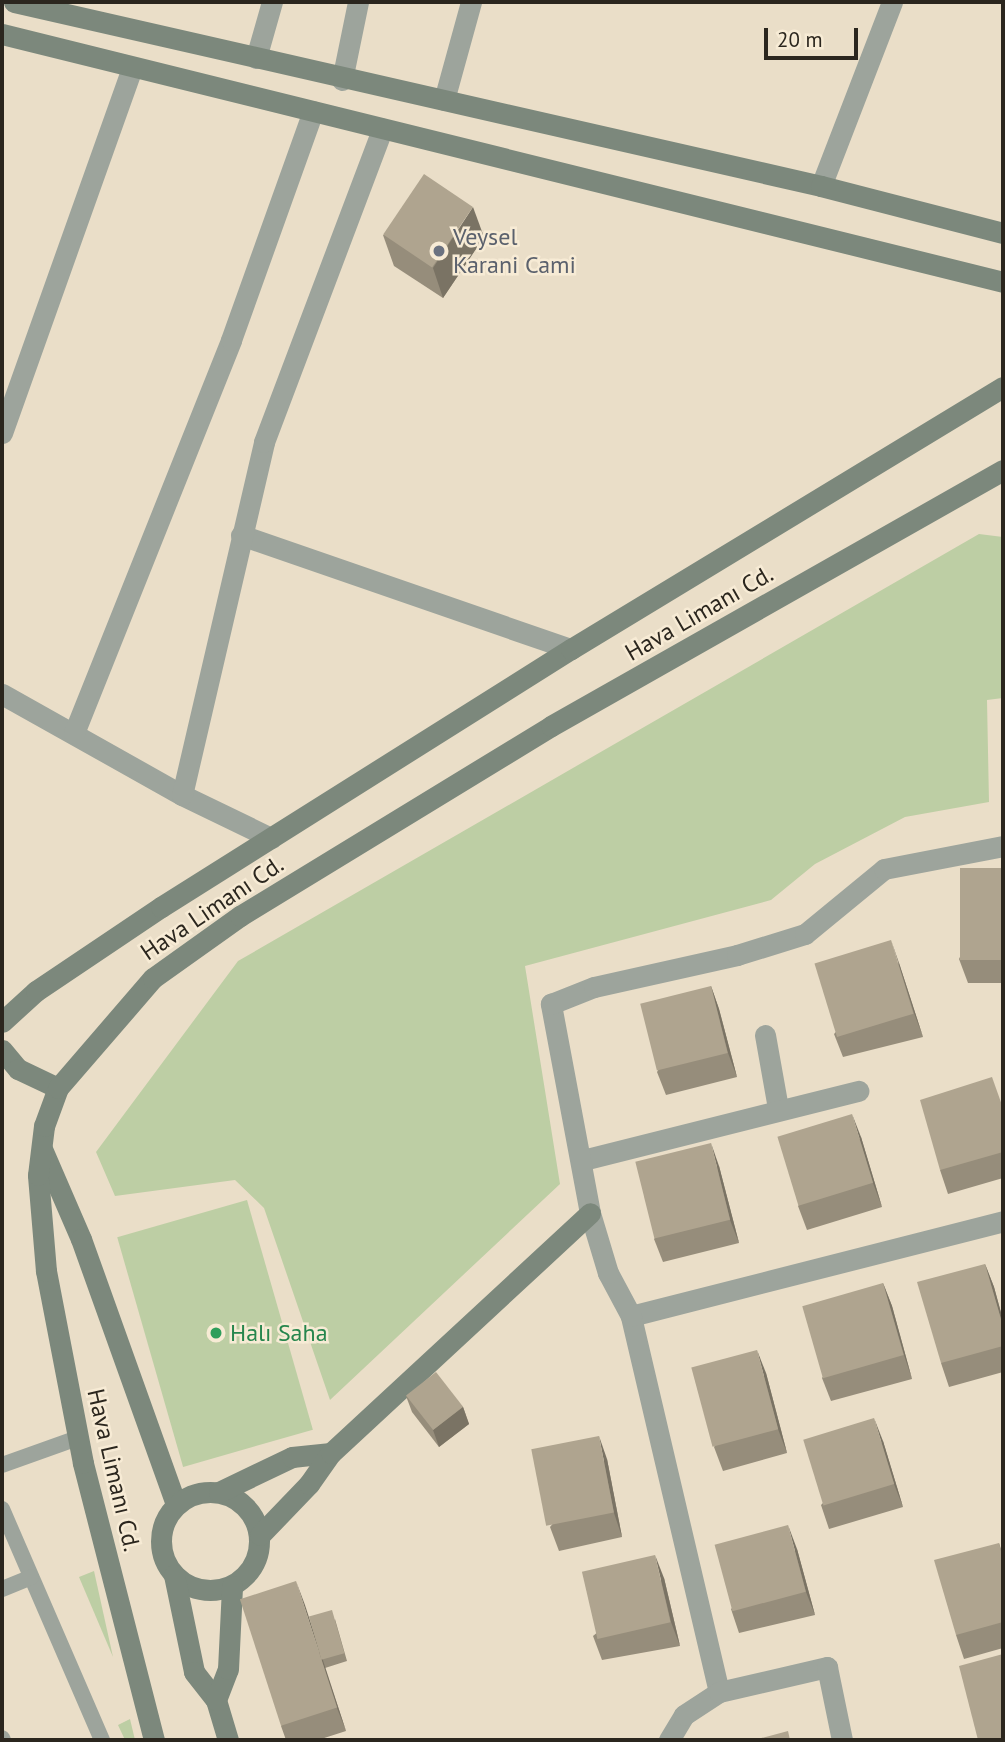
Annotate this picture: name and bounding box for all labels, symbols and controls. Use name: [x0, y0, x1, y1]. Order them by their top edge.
scale bar: [767, 14, 862, 58]
text: 20 m: [777, 26, 823, 53]
place label: Veysel Karani Cami: [453, 223, 576, 279]
marker: Veysel Karani Cami: [431, 243, 447, 259]
street label: Hava Limanı Cd.: [620, 559, 778, 667]
street label: Hava Limanı Cd.: [135, 850, 289, 966]
place label: Halı Saha: [230, 1319, 328, 1347]
marker: Halı Saha: [208, 1325, 224, 1341]
street label: Hava Limanı Cd.: [81, 1386, 147, 1554]

